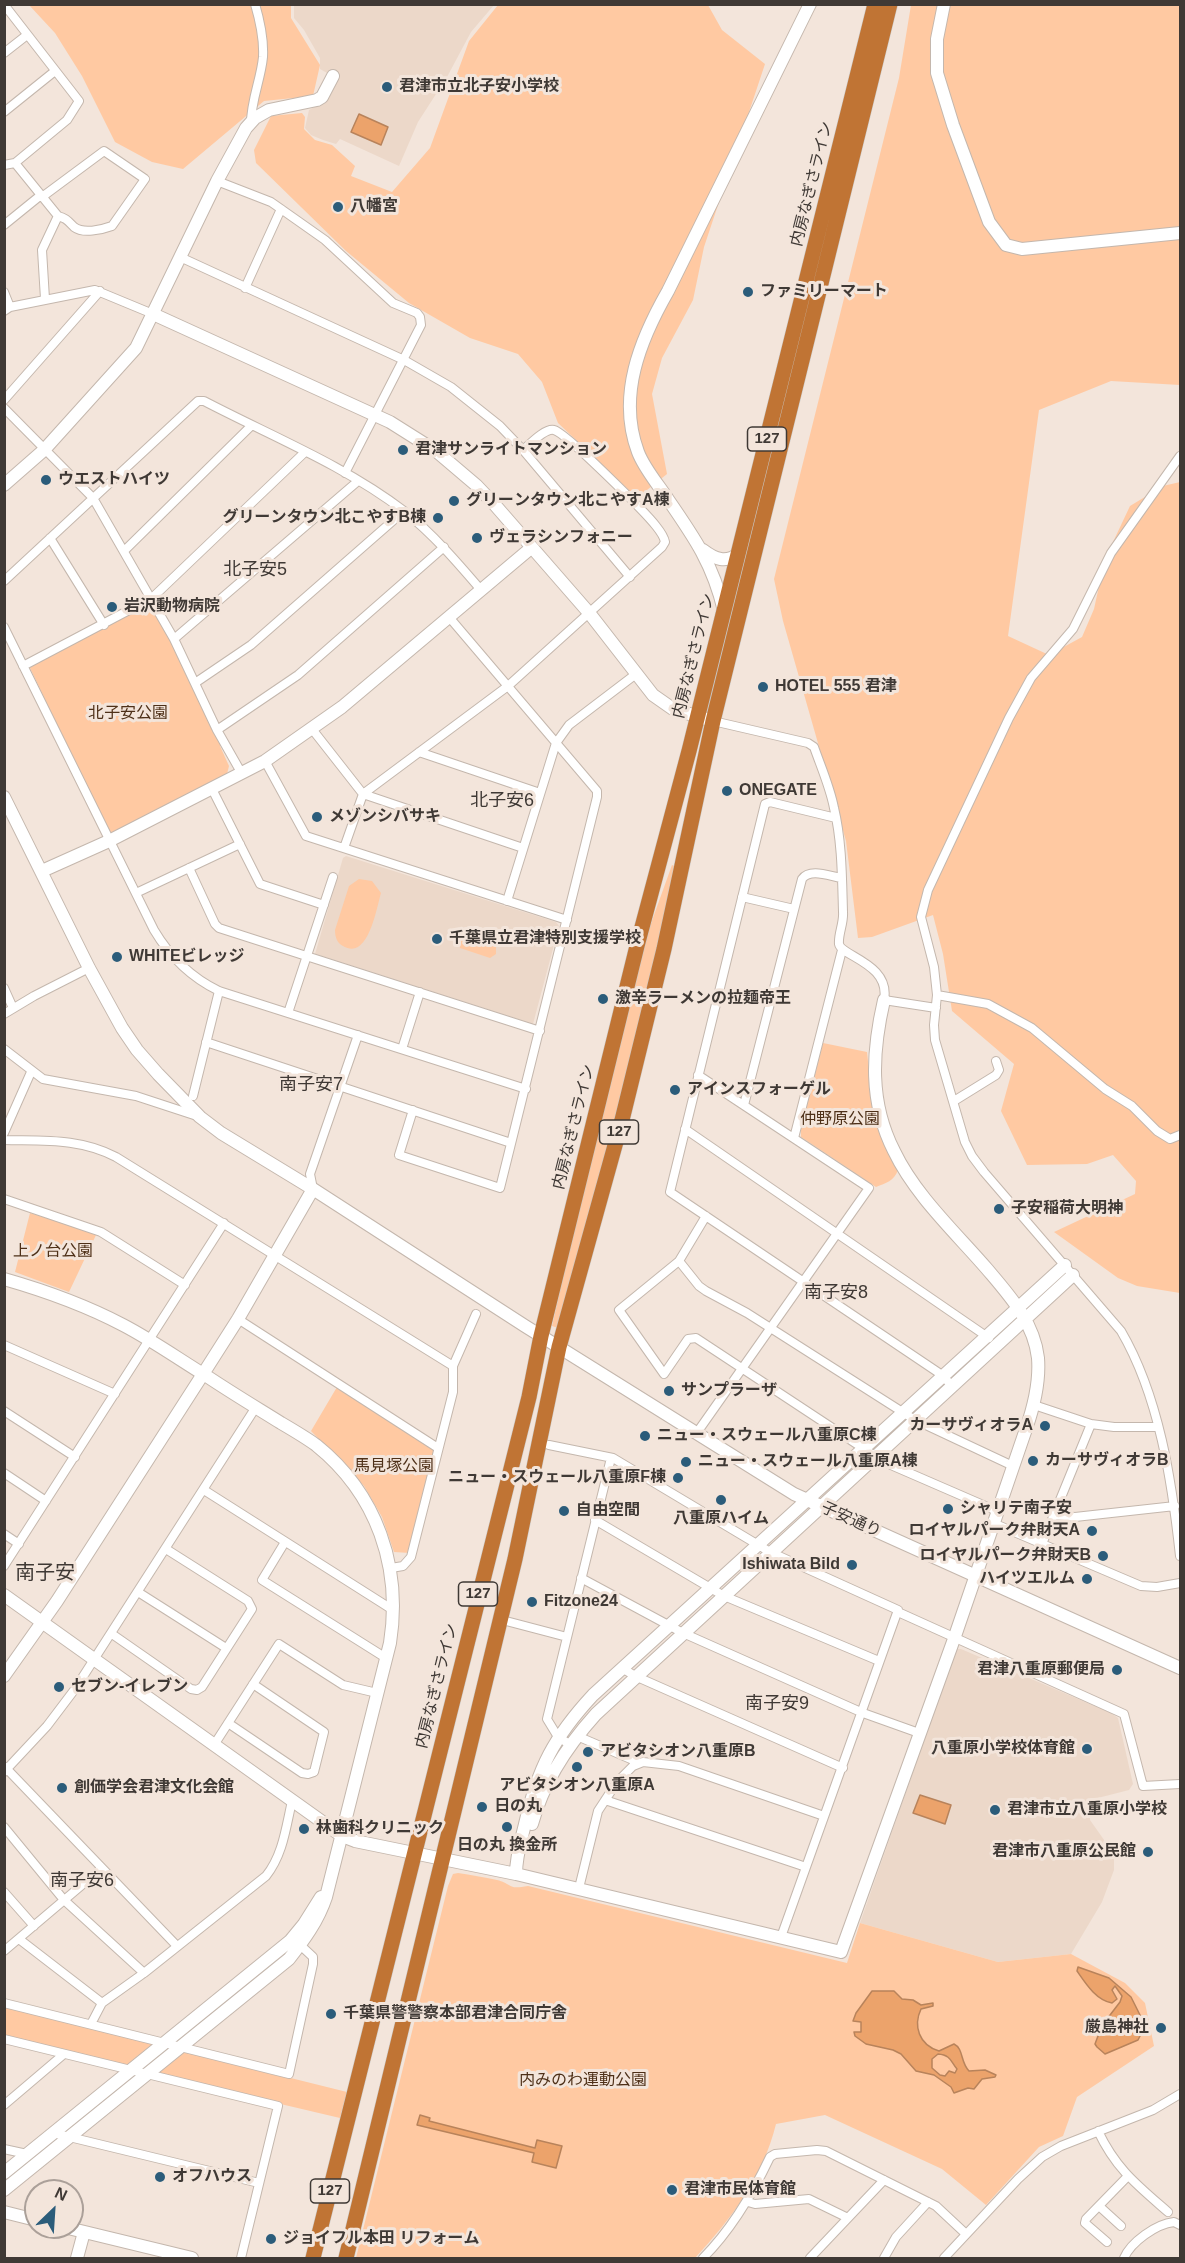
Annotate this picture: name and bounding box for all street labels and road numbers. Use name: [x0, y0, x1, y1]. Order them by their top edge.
street label: 内房なぎさライン: [787, 120, 837, 248]
road number: 127: [748, 427, 786, 451]
street label: 内房なぎさライン: [669, 592, 719, 720]
street label: 内房なぎさライン: [549, 1063, 599, 1191]
road number: 127: [600, 1120, 638, 1144]
street label: 子安通り: [818, 1498, 884, 1542]
road number: 127: [458, 1582, 498, 1606]
street label: 内房なぎさライン: [412, 1622, 462, 1750]
road number: 127: [310, 2179, 350, 2203]

